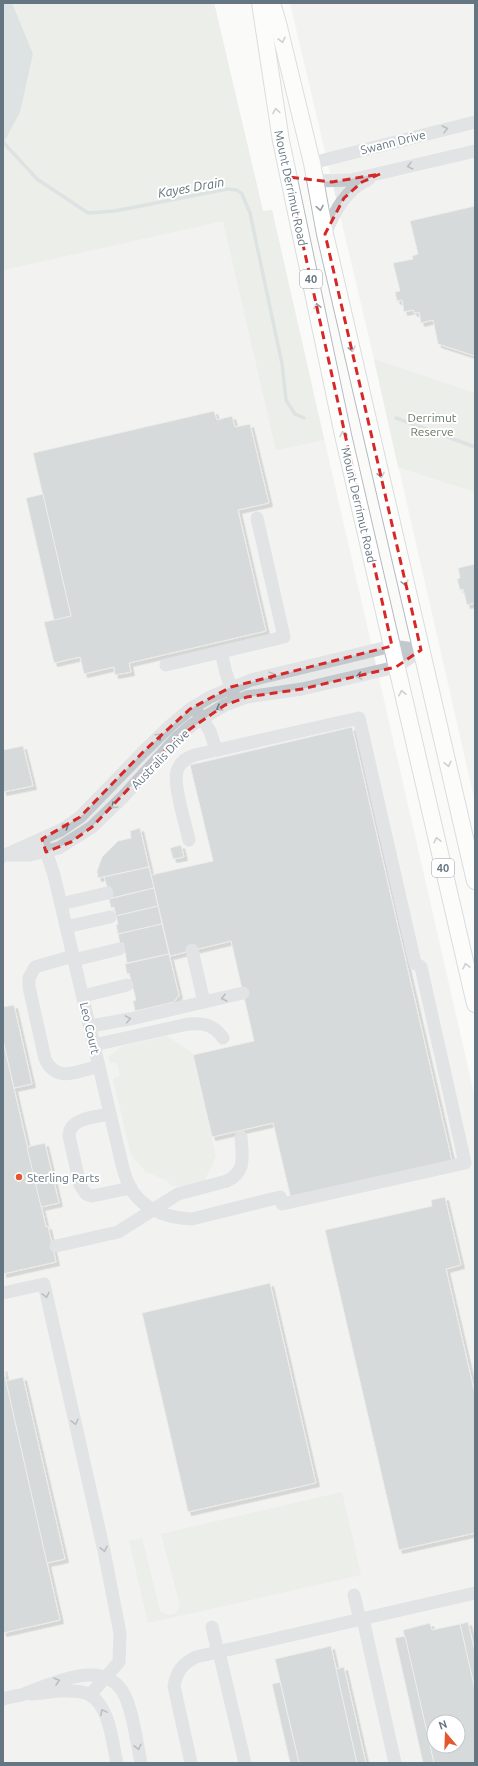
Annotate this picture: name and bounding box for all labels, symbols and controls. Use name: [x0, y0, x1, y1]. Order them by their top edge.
one-way arrow: [278, 37, 286, 44]
one-way arrow: [272, 107, 281, 114]
one-way arrow: [441, 126, 448, 134]
street label: Swann Drive: [359, 128, 427, 156]
street label: Mount Derrimut Road: [272, 129, 310, 247]
one-way arrow: [407, 162, 413, 170]
water label: Kayes Drain: [157, 174, 225, 200]
one-way arrow: [315, 205, 324, 211]
road number: 40: [300, 270, 322, 288]
one-way arrow: [313, 303, 321, 309]
one-way arrow: [347, 346, 355, 352]
park label: Derrimut Reserve: [407, 411, 457, 438]
one-way arrow: [339, 430, 347, 437]
street label: Mount Derrimut Road: [339, 446, 379, 564]
one-way arrow: [376, 472, 384, 479]
one-way arrow: [400, 579, 409, 586]
one-way arrow: [268, 671, 275, 679]
one-way arrow: [356, 672, 362, 680]
one-way arrow: [399, 690, 407, 697]
one-way arrow: [216, 704, 223, 711]
street label: Australis Drive: [128, 727, 192, 791]
one-way arrow: [154, 733, 162, 741]
one-way arrow: [443, 760, 451, 767]
one-way arrow: [111, 801, 119, 809]
one-way arrow: [62, 823, 69, 831]
one-way arrow: [433, 836, 441, 843]
road number: 40: [432, 859, 454, 877]
one-way arrow: [463, 963, 471, 969]
one-way arrow: [221, 993, 227, 1001]
street label: Leo Court: [78, 1001, 102, 1056]
one-way arrow: [125, 1016, 131, 1024]
place label: Sterling Parts: [27, 1171, 99, 1184]
marker: Sterling Parts: [14, 1172, 24, 1182]
one-way arrow: [42, 1292, 50, 1298]
one-way arrow: [70, 1419, 78, 1425]
one-way arrow: [99, 1546, 107, 1552]
one-way arrow: [53, 1677, 60, 1686]
one-way arrow: [100, 1709, 108, 1716]
north arrow: [426, 1714, 466, 1754]
text: N: [437, 1718, 449, 1732]
one-way arrow: [133, 1744, 141, 1750]

